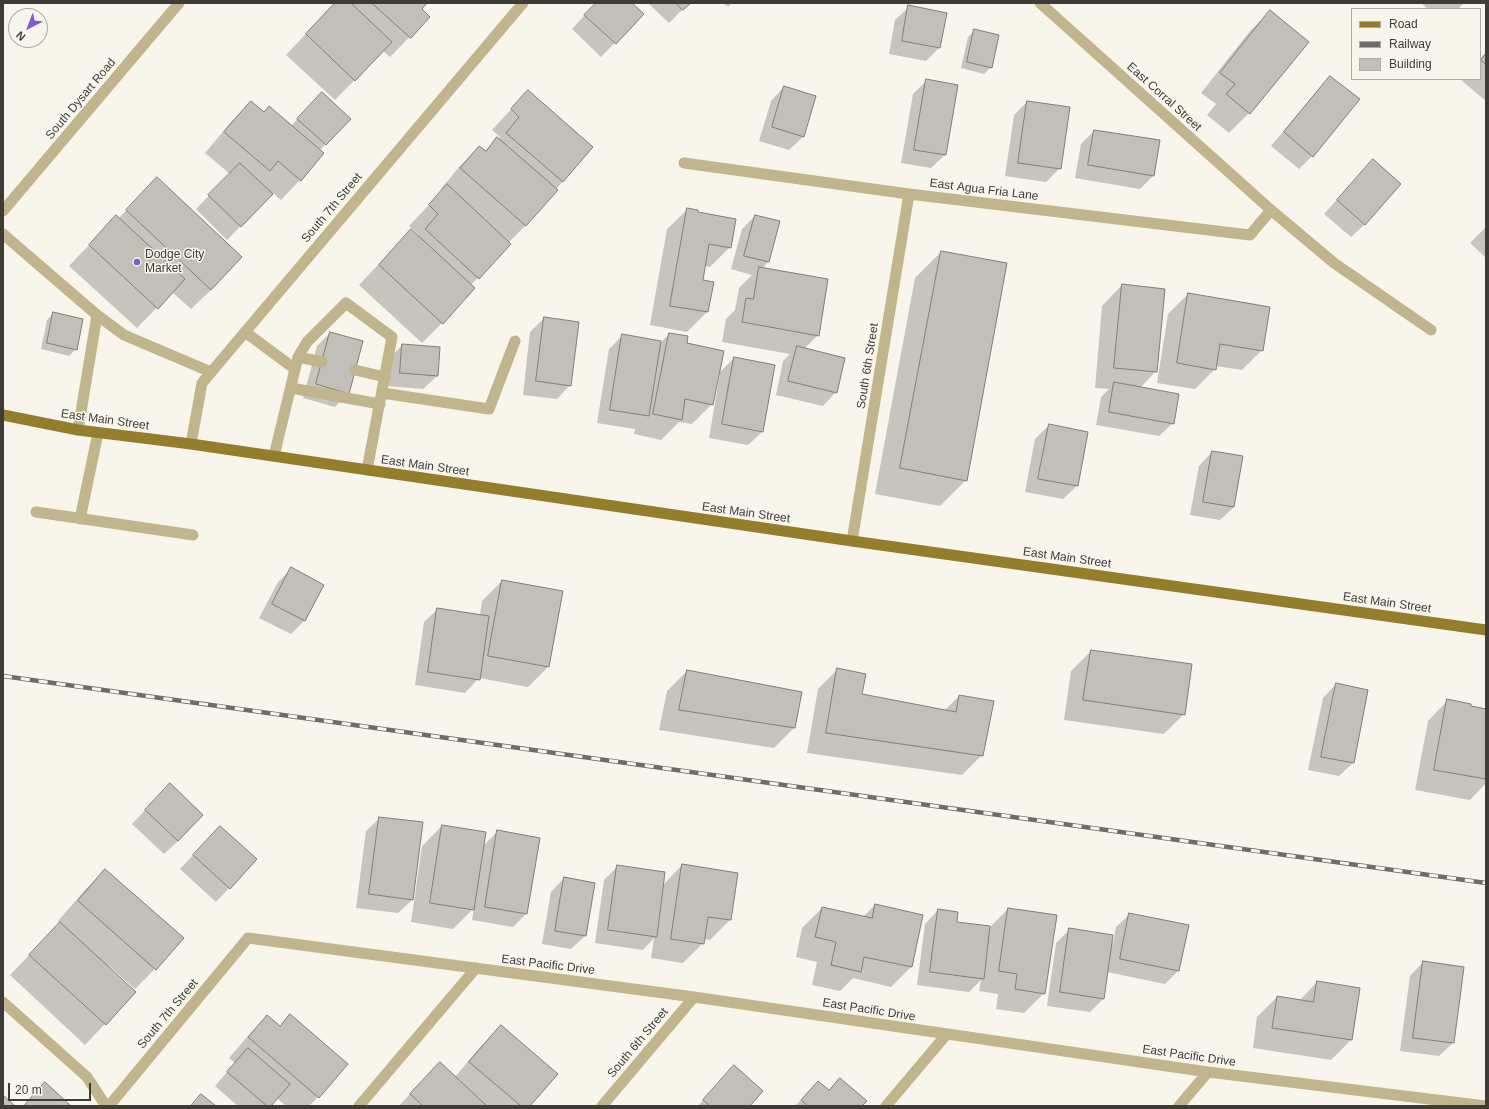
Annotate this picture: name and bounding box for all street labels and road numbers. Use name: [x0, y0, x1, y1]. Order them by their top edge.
street label: South Dysart Road: [43, 56, 119, 142]
street label: East Corral Street: [1124, 60, 1204, 134]
street label: South 7th Street: [299, 170, 365, 246]
street label: East Agua Fria Lane: [929, 176, 1039, 204]
street label: South 6th Street: [854, 322, 882, 410]
street label: East Main Street: [60, 407, 150, 433]
street label: East Main Street: [380, 453, 470, 479]
street label: East Main Street: [701, 500, 791, 526]
street label: East Main Street: [1022, 545, 1112, 571]
street label: East Main Street: [1342, 590, 1432, 616]
street label: East Pacific Drive: [500, 952, 596, 978]
street label: South 7th Street: [135, 976, 201, 1052]
street label: East Pacific Drive: [821, 996, 917, 1024]
street label: South 6th Street: [605, 1005, 671, 1081]
street label: East Pacific Drive: [1141, 1042, 1237, 1070]

